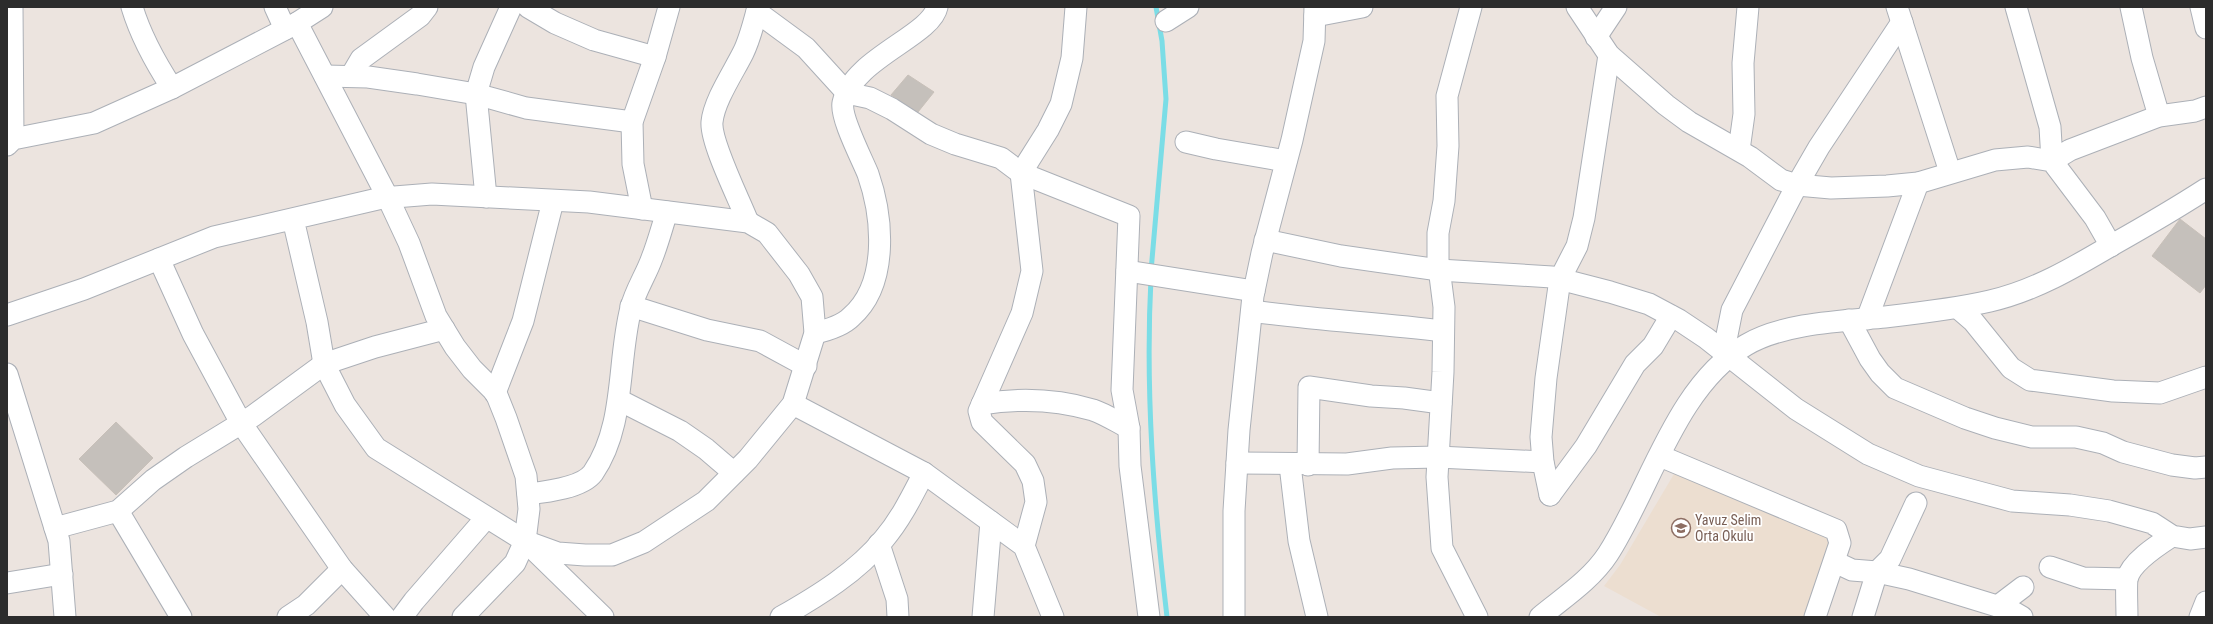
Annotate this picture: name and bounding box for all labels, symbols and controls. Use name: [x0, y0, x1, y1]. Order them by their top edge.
place label: Yavuz Selim Orta Okulu: [1695, 512, 1761, 544]
school or university icon: Yavuz Selim Orta Okulu: [1670, 517, 1692, 539]

